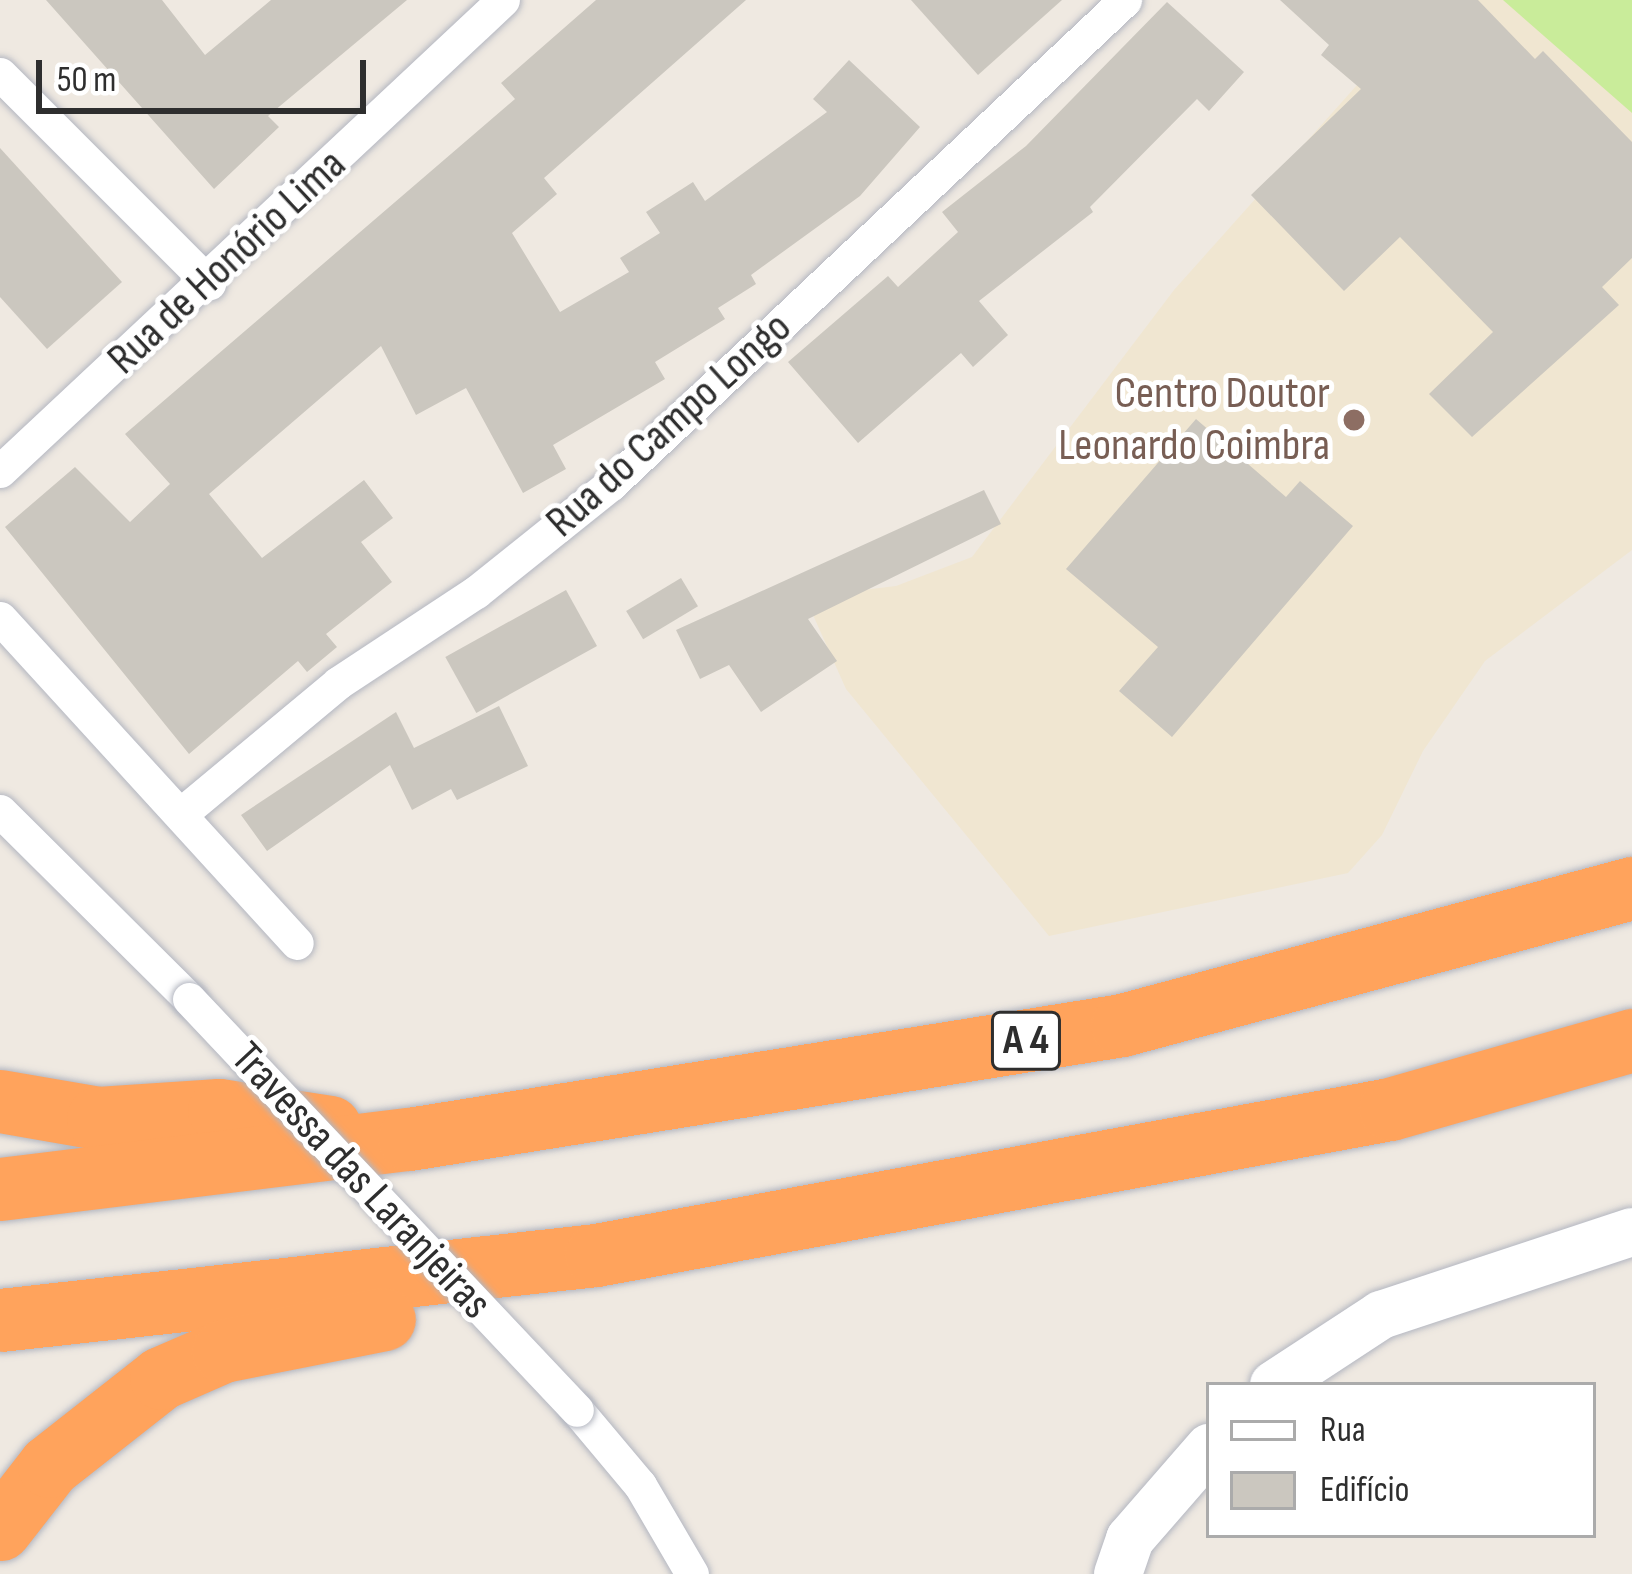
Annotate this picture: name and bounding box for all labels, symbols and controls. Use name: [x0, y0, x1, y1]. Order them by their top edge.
scale bar: [42, 36, 372, 110]
text: 50 m: [57, 59, 116, 102]
street label: Rua de Honório Lima: [97, 138, 357, 386]
street label: Rua do Campo Longo: [535, 301, 803, 549]
place label: Centro Doutor Leonardo Coimbra: [1058, 367, 1330, 473]
marker: Centro Doutor Leonardo Coimbra: [1341, 407, 1367, 433]
road number: A 4: [990, 1005, 1062, 1077]
street label: Travessa das Laranjeiras: [219, 1032, 503, 1330]
legend: [1206, 1382, 1596, 1538]
text: Rua: [1320, 1409, 1366, 1452]
text: Edifício: [1320, 1469, 1409, 1512]

